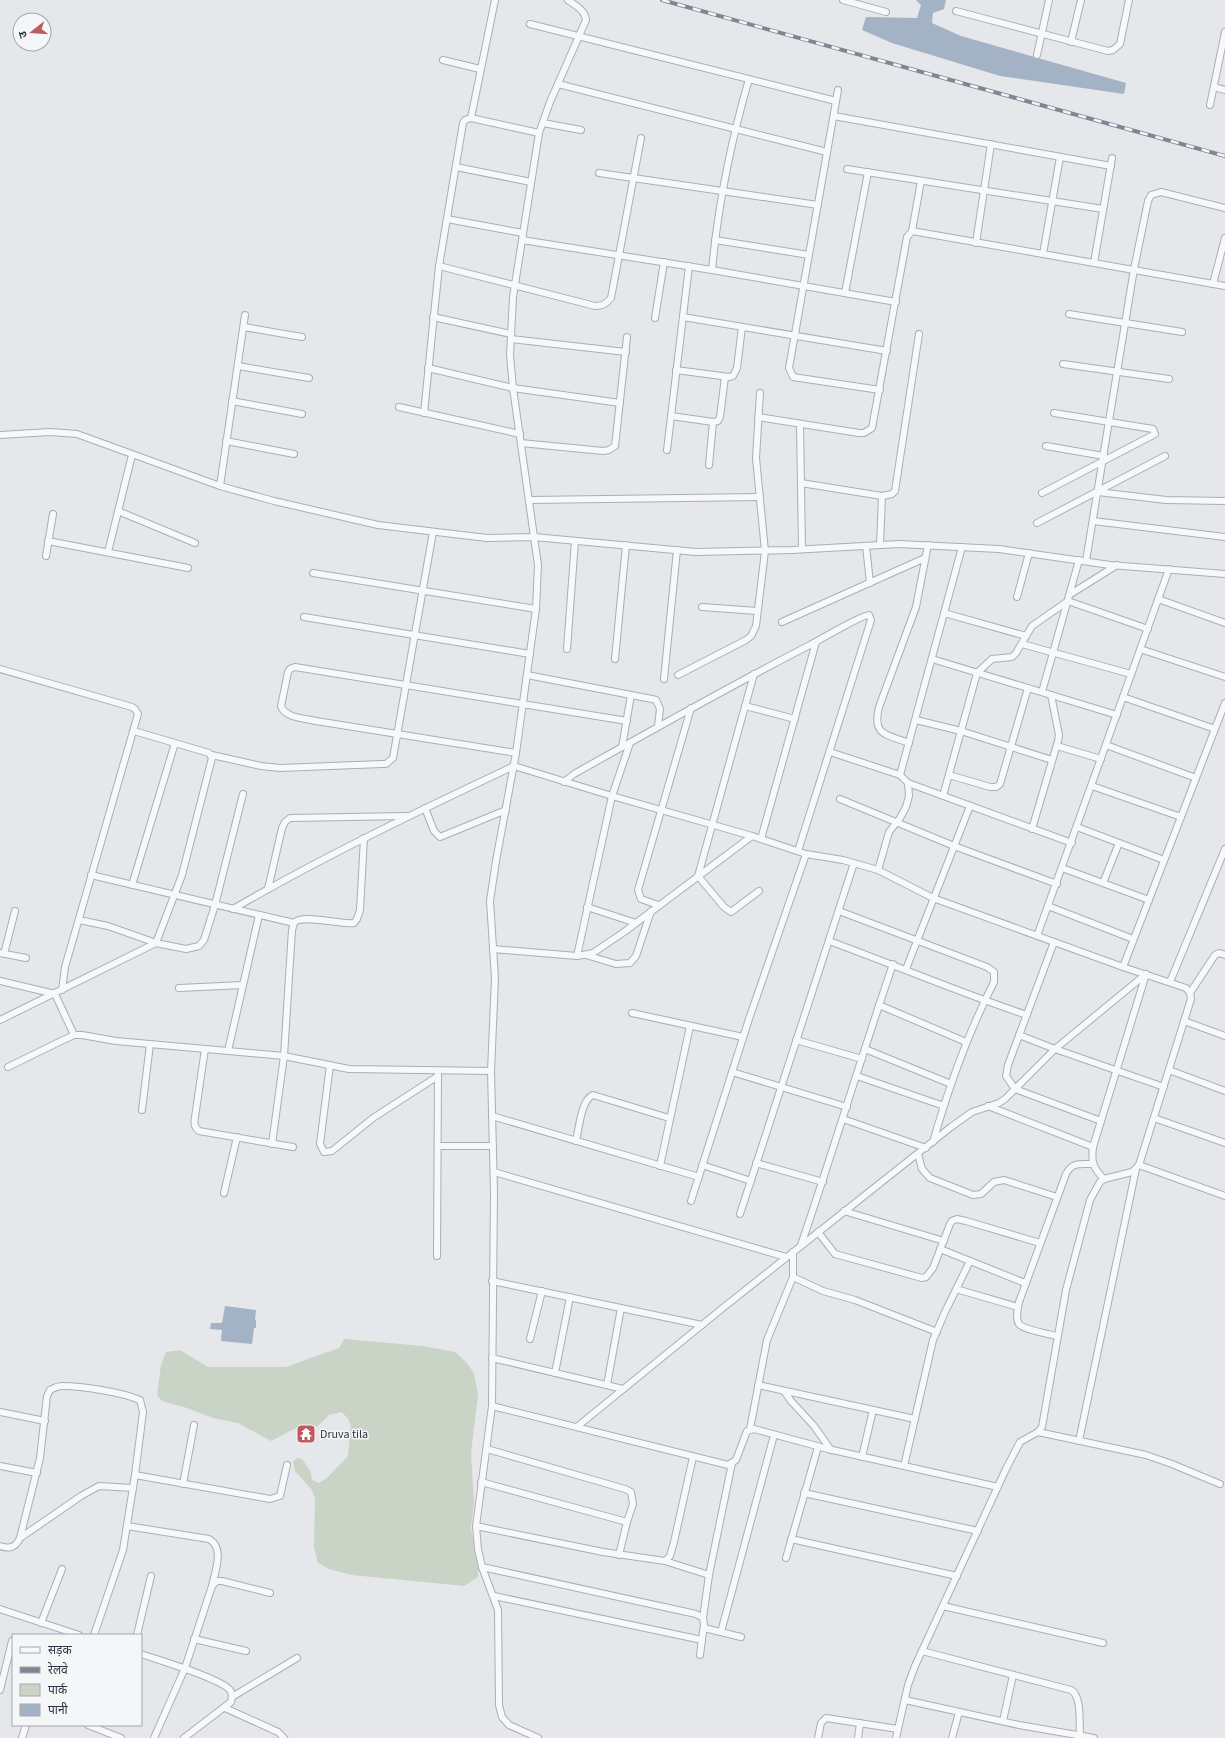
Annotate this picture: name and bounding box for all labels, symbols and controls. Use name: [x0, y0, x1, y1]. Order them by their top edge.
north arrow: [12, 12, 52, 52]
text: उ: [15, 29, 31, 40]
temple icon: Druva tila: [295, 1423, 317, 1445]
place label: Druva tila: [320, 1426, 368, 1443]
legend: [12, 1634, 142, 1726]
text: सड़क: [48, 1642, 73, 1659]
text: रेलवे: [48, 1662, 68, 1679]
text: पार्क: [48, 1682, 68, 1699]
text: पानी: [48, 1702, 69, 1719]

